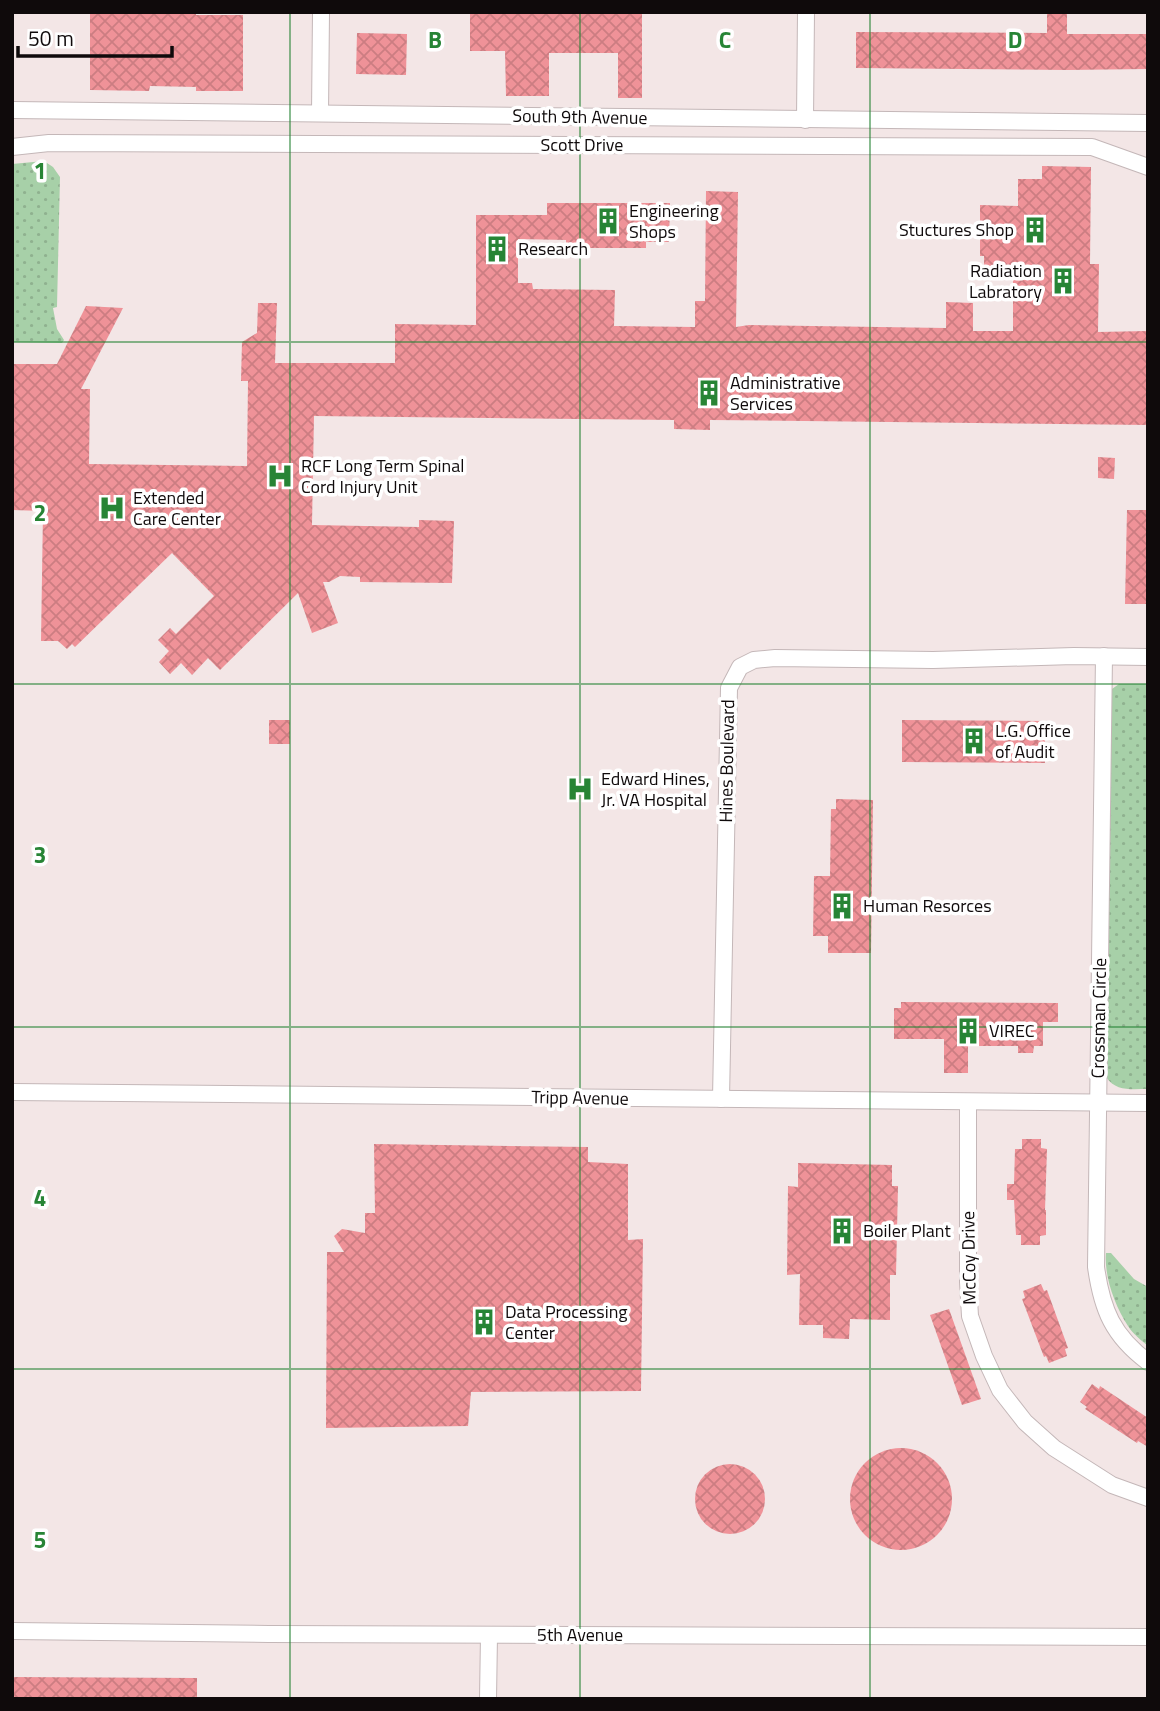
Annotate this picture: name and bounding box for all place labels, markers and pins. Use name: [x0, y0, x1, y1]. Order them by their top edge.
place label: Engineering Shops: [629, 197, 719, 245]
building icon: Engineering Shops: [593, 206, 623, 236]
building icon: Stuctures Shop: [1020, 215, 1050, 245]
place label: Stuctures Shop: [899, 216, 1014, 243]
building icon: Research: [482, 234, 512, 264]
place label: Research: [518, 235, 588, 262]
place label: Radiation Labratory: [969, 257, 1042, 305]
building icon: Radiation Labratory: [1048, 266, 1078, 296]
place label: Administrative Services: [730, 369, 841, 417]
building icon: Administrative Services: [694, 378, 724, 408]
place label: RCF Long Term Spinal Cord Injury Unit: [301, 452, 464, 500]
hospital icon: RCF Long Term Spinal Cord Injury Unit: [265, 461, 295, 491]
place label: Extended Care Center: [133, 484, 221, 532]
hospital icon: Extended Care Center: [97, 493, 127, 523]
place label: L.G. Office of Audit: [995, 717, 1071, 765]
building icon: L.G. Office of Audit: [959, 726, 989, 756]
place label: Edward Hines, Jr. VA Hospital: [601, 765, 710, 813]
hospital icon: Edward Hines, Jr. VA Hospital: [565, 774, 595, 804]
building icon: Human Resorces: [827, 891, 857, 921]
place label: Human Resorces: [863, 892, 992, 919]
building icon: VIREC: [953, 1016, 983, 1046]
place label: VIREC: [989, 1017, 1035, 1044]
building icon: Boiler Plant: [827, 1216, 857, 1246]
place label: Boiler Plant: [863, 1217, 951, 1244]
place label: Data Processing Center: [505, 1298, 628, 1346]
building icon: Data Processing Center: [469, 1307, 499, 1337]

